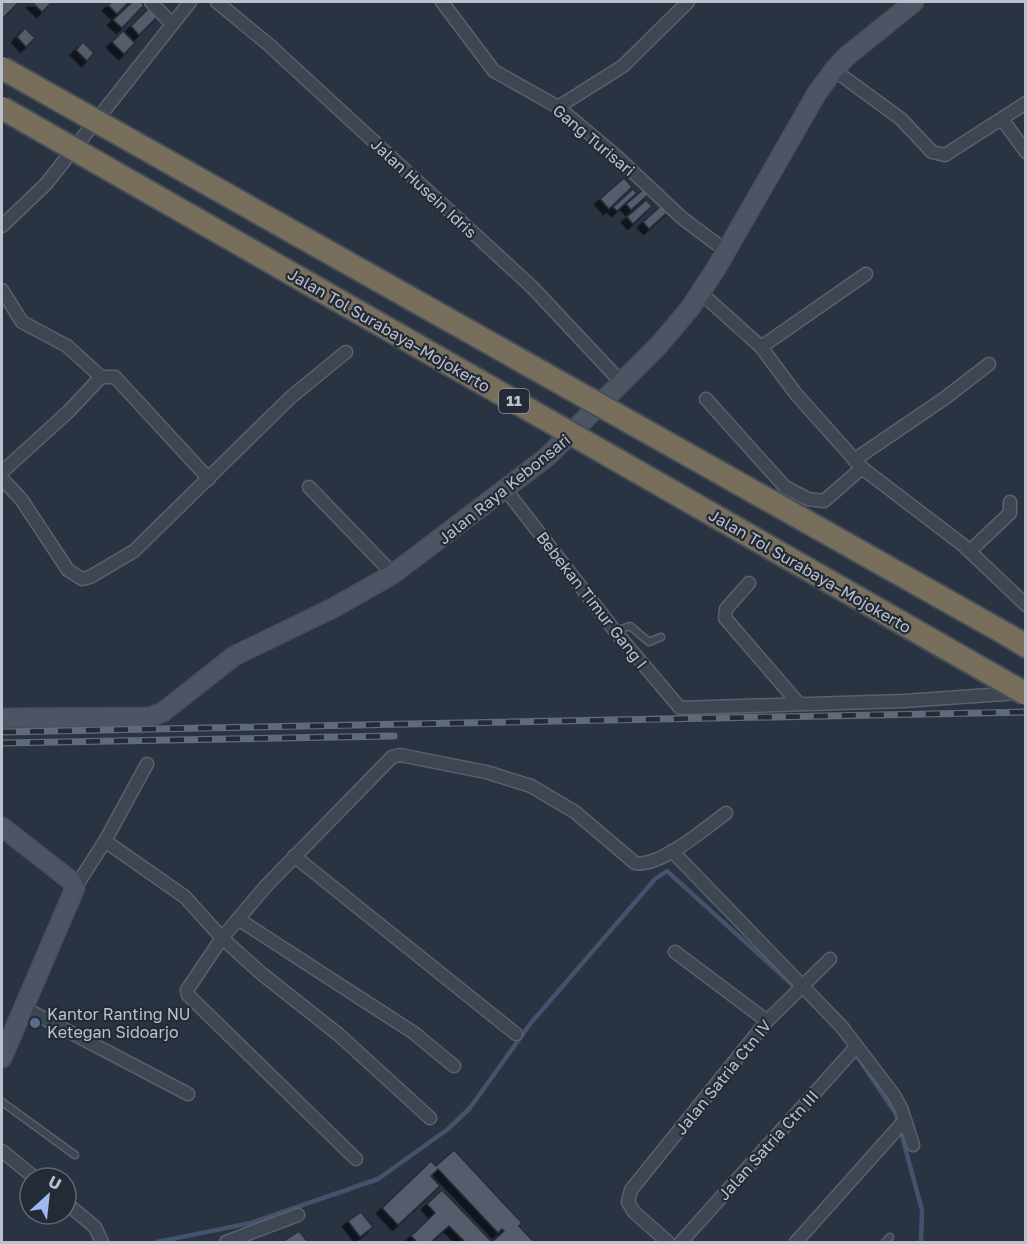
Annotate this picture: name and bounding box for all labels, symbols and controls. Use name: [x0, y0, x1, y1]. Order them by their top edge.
street label: Gang Turisari: [549, 100, 639, 180]
street label: Jalan Husein Idris: [367, 134, 481, 242]
street label: Jalan Tol Surabaya–Mojokerto: [284, 264, 494, 396]
road number: 11: [499, 389, 529, 413]
street label: Jalan Raya Kebonsari: [434, 430, 574, 548]
street label: Jalan Tol Surabaya–Mojokerto: [705, 505, 915, 637]
street label: Bebekan Timur Gang I: [532, 528, 652, 672]
place label: Kantor Ranting NU Ketegan Sidoarjo: [47, 1004, 191, 1042]
street label: Jalan Satria Ctn IV: [671, 1015, 776, 1138]
marker: Kantor Ranting NU Ketegan Sidoarjo: [28, 1016, 42, 1030]
street label: Jalan Satria Ctn III: [713, 1086, 823, 1204]
north arrow: [18, 1166, 78, 1226]
text: U: [45, 1171, 65, 1194]

